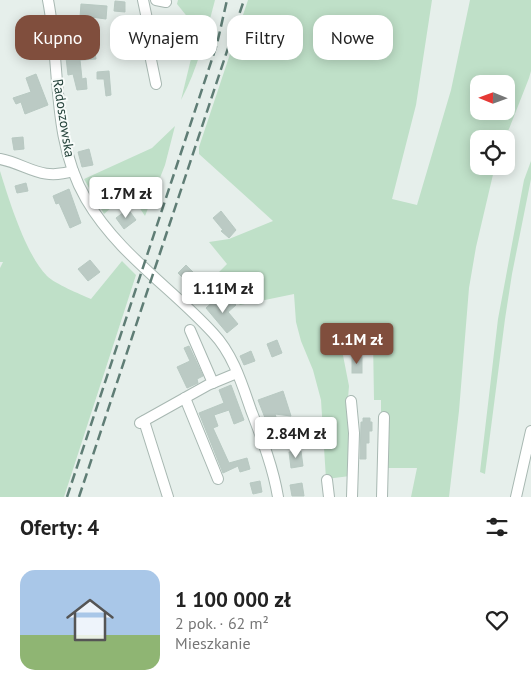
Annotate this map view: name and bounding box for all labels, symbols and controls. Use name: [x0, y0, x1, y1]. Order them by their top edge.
chip: Kupno: [15, 15, 100, 60]
chip: Wynajem: [110, 15, 217, 60]
chip: Filtry: [227, 15, 303, 60]
chip: Nowe: [313, 15, 393, 60]
north arrow: [470, 75, 515, 120]
map controls: [470, 75, 515, 175]
street label: Radoszowska: [49, 77, 79, 159]
button: locate: [470, 130, 515, 175]
pin: 1.7M zł: [80, 176, 172, 219]
text: 1.7M zł: [100, 183, 152, 203]
pin: 1.11M zł: [171, 272, 275, 314]
text: 1.11M zł: [193, 278, 253, 298]
pin: 1.1M zł: [311, 322, 403, 365]
text: 1.1M zł: [331, 329, 383, 349]
pin: 2.84M zł: [244, 416, 348, 459]
text: 2.84M zł: [266, 423, 326, 443]
icon: filters: [483, 513, 511, 541]
text: Oferty: 4: [20, 514, 99, 541]
text: 1 100 000 zł: [175, 586, 291, 613]
icon: home: [60, 590, 120, 650]
icon: heart: [483, 606, 511, 634]
text: 2 pok. · 62 m²: [175, 613, 269, 633]
text: Mieszkanie: [175, 633, 251, 653]

